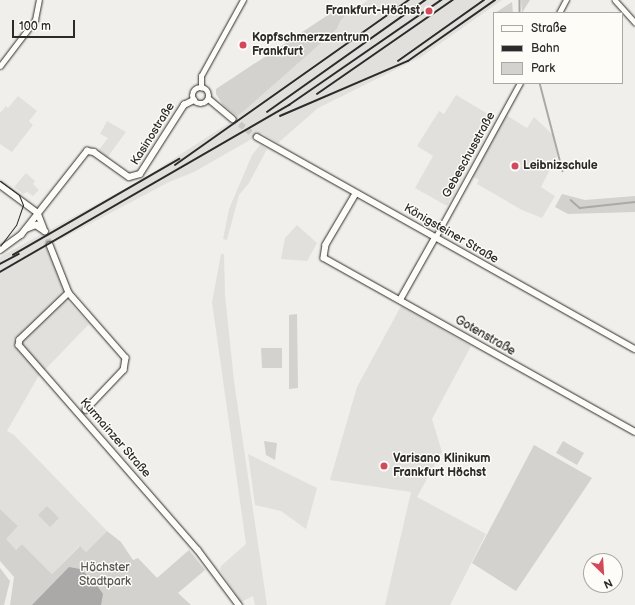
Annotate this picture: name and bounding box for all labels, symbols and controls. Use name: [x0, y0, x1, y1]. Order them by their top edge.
place label: Frankfurt-Höchst: [325, 4, 420, 18]
marker: Frankfurt-Höchst: [423, 5, 435, 17]
scale bar: [14, 12, 77, 38]
legend: [493, 12, 623, 84]
text: 100 m: [19, 19, 51, 34]
text: Straße: [531, 21, 567, 36]
place label: Kopfschmerzzentrum Frankfurt: [252, 31, 369, 59]
marker: Kopfschmerzzentrum Frankfurt: [237, 39, 249, 51]
text: Bahn: [531, 41, 559, 56]
text: Park: [531, 61, 555, 76]
street label: Kasinostraße: [128, 100, 178, 168]
street label: Gebeschusstraße: [439, 110, 499, 200]
place label: Leibnizschule: [523, 159, 598, 173]
marker: Leibnizschule: [510, 161, 520, 171]
street label: Königsteiner Straße: [401, 201, 501, 267]
street label: Gotenstraße: [452, 313, 518, 359]
street label: Kurmainzer Straße: [77, 395, 153, 481]
place label: Varisano Klinikum Frankfurt Höchst: [393, 452, 490, 480]
marker: Varisano Klinikum Frankfurt Höchst: [378, 460, 390, 472]
north arrow: [583, 553, 623, 593]
park label: Höchster Stadtpark: [79, 561, 131, 589]
text: N: [601, 576, 614, 591]

